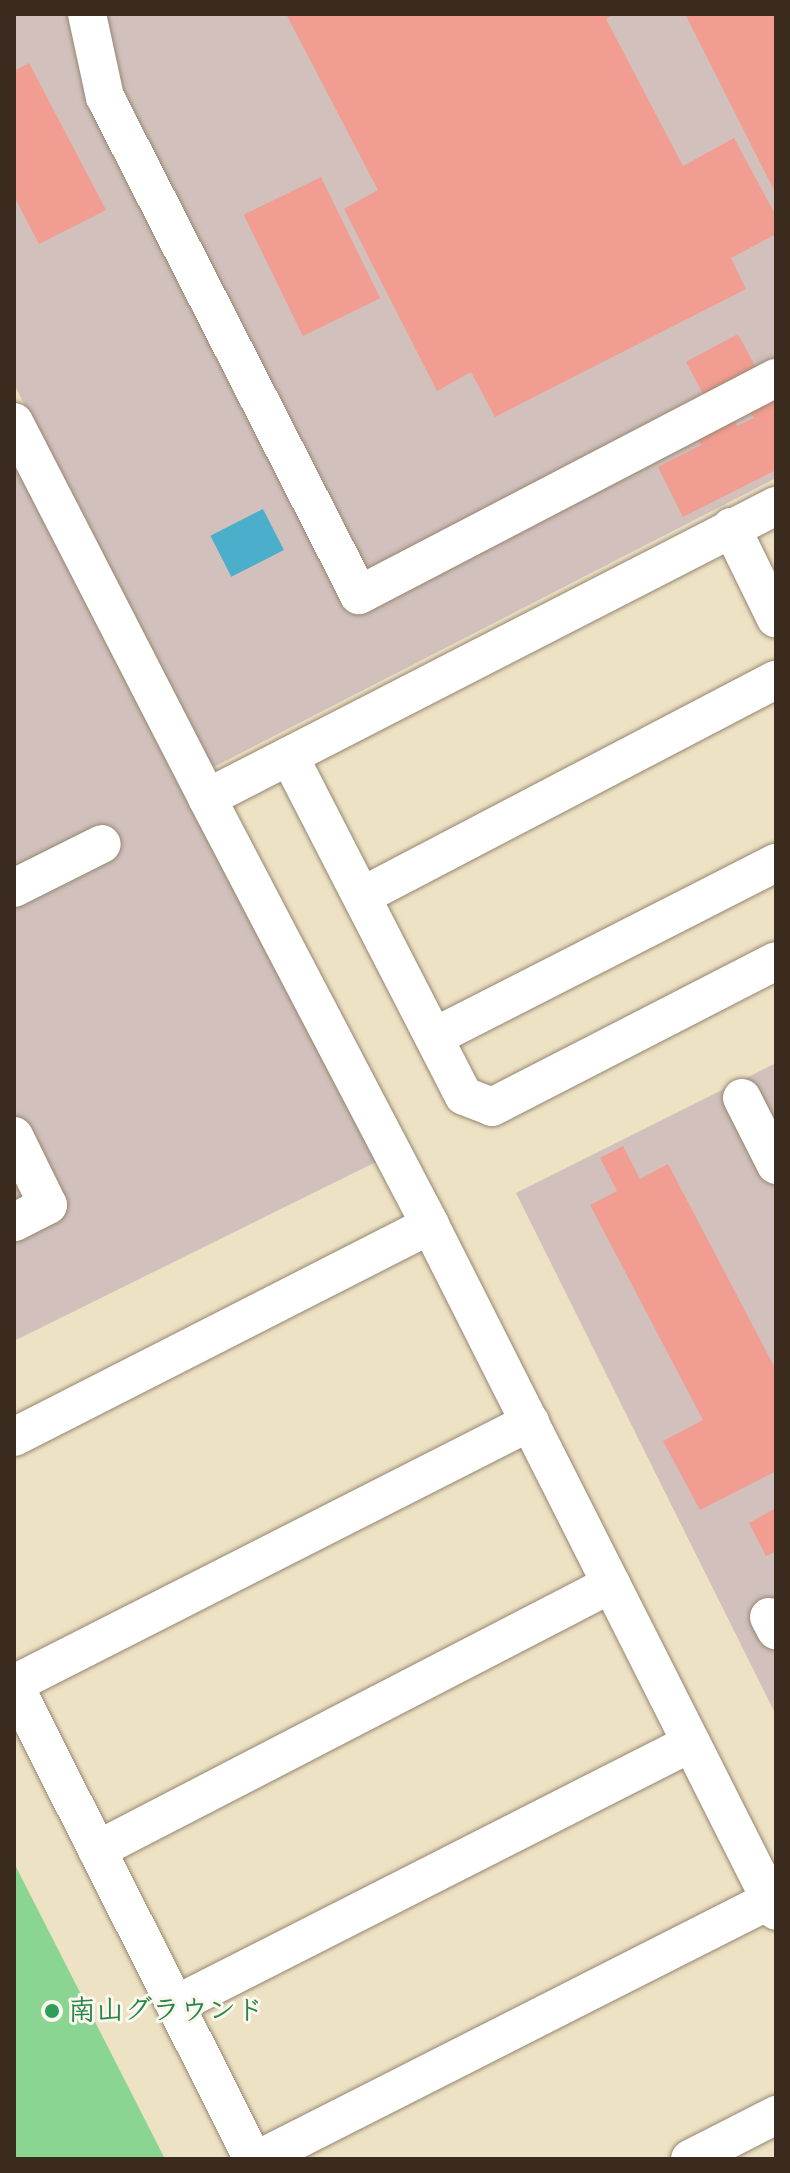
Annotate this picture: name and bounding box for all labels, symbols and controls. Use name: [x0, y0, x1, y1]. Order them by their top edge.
place label: 南山グラウンド: [68, 1994, 264, 2028]
marker: 南山グラウンド: [43, 2002, 61, 2020]

